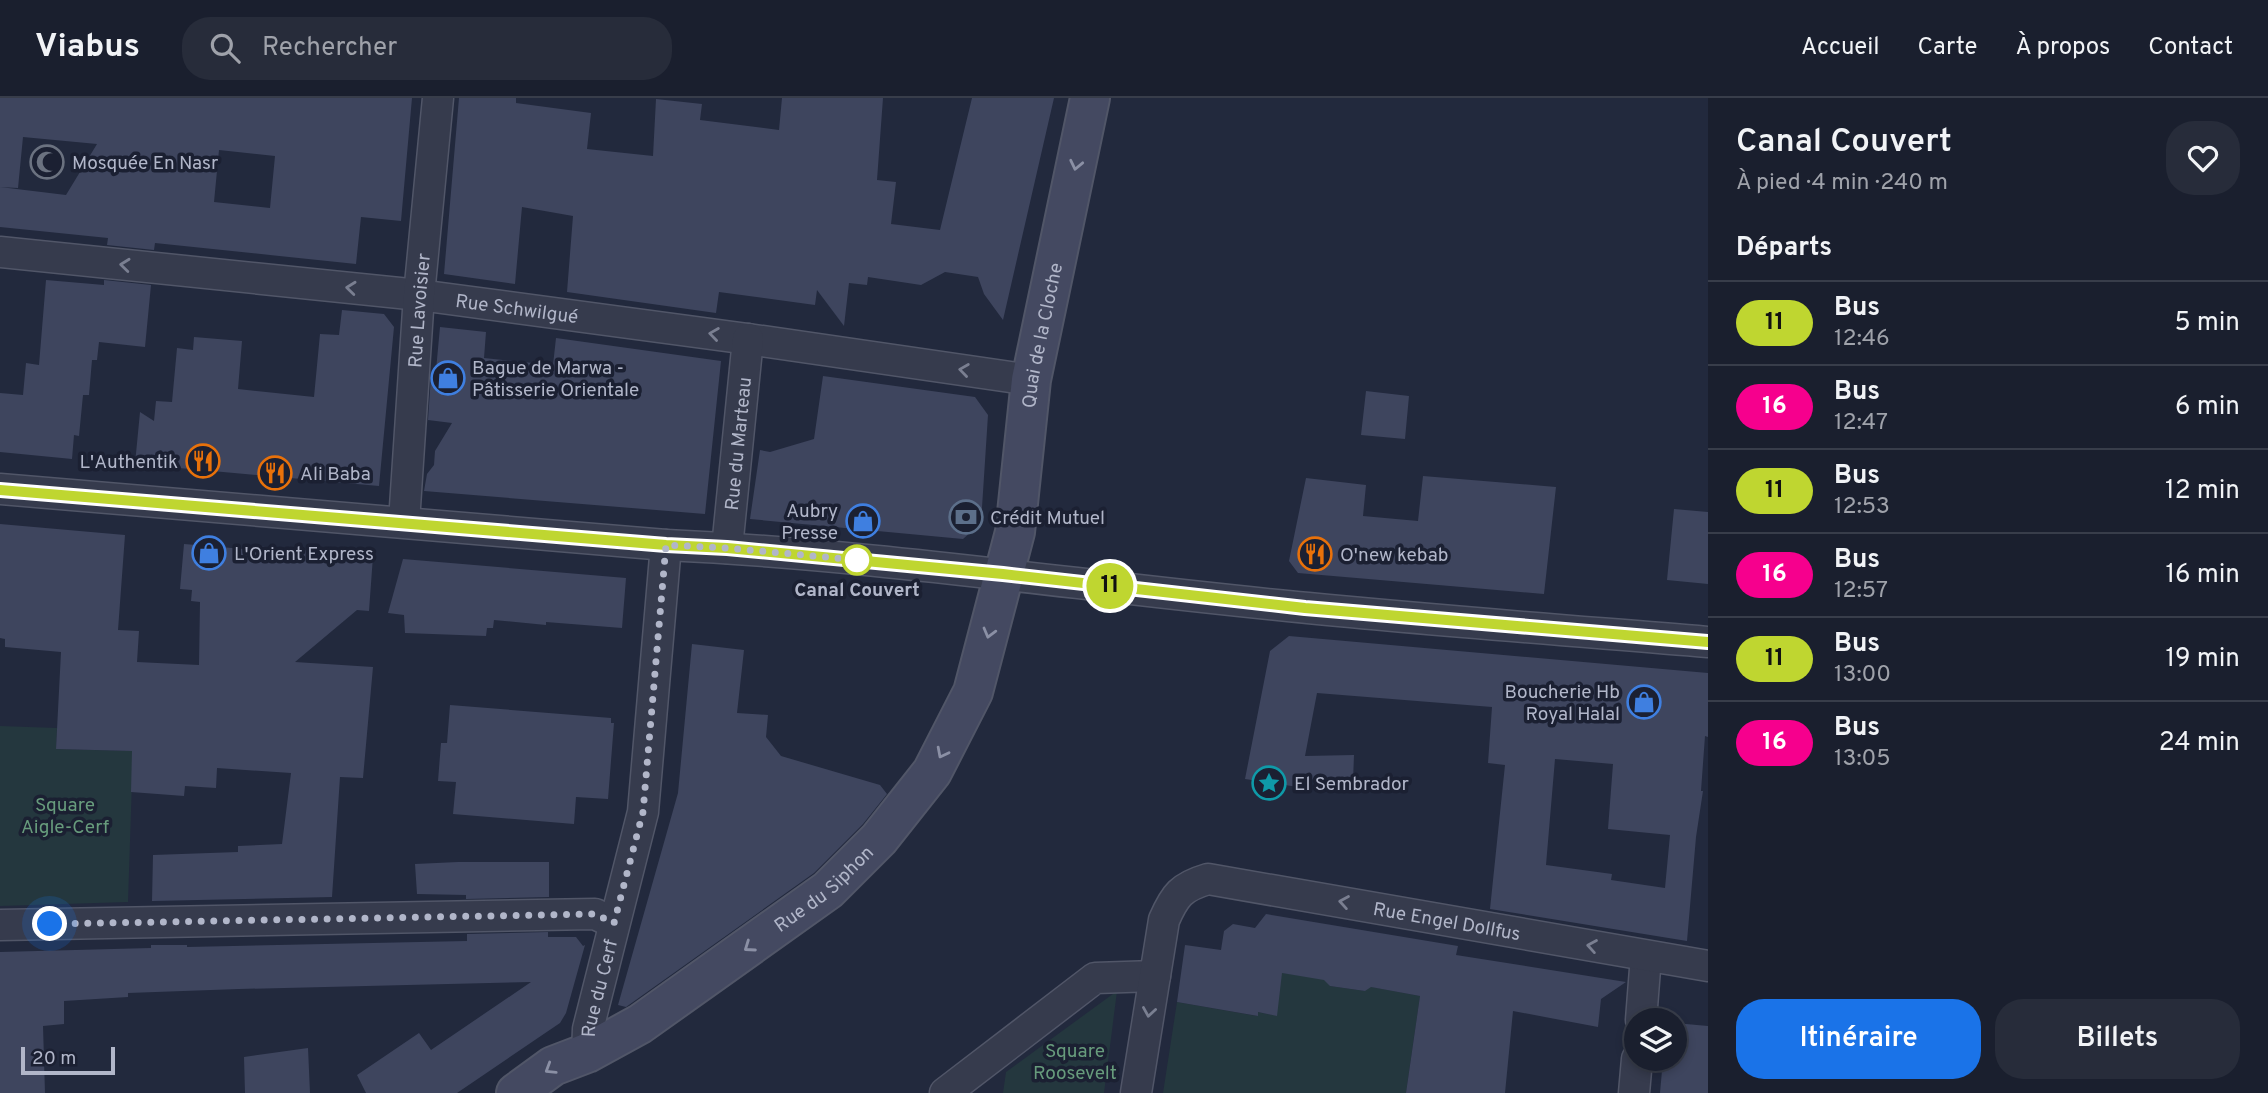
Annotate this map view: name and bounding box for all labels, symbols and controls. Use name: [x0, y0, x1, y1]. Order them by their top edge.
search box: [182, 17, 672, 80]
text: Viabus: [35, 27, 140, 69]
icon: search: [206, 29, 244, 67]
text: Rechercher: [262, 32, 397, 65]
text: Accueil: [1801, 33, 1880, 63]
text: Carte: [1918, 33, 1977, 63]
text: À propos: [2015, 33, 2110, 63]
text: Contact: [2148, 33, 2233, 63]
button: heart: [2166, 121, 2240, 195]
text: Canal Couvert: [1736, 122, 1952, 164]
mosque icon: Mosquée En Nasr: [28, 143, 66, 181]
place label: Mosquée En Nasr: [72, 152, 219, 176]
one-way arrow: [1070, 159, 1085, 171]
text: À pied · 4 min · 240 m: [1736, 169, 1948, 198]
text: Départs: [1736, 232, 1832, 265]
street label: Rue Lavoisier: [404, 252, 437, 369]
one-way arrow: [119, 258, 130, 273]
street label: Quai de la Cloche: [1018, 261, 1069, 409]
one-way arrow: [345, 281, 356, 296]
street label: Rue Schwilgué: [454, 290, 580, 330]
text: Bus: [1834, 292, 1880, 325]
text: 5 min: [2174, 307, 2240, 340]
text: 11: [1765, 308, 1784, 338]
text: 12:46: [1834, 325, 1890, 354]
one-way arrow: [709, 327, 720, 342]
place label: Bague de Marwa - Pâtisserie Orientale: [472, 357, 639, 403]
shop icon: Bague de Marwa - Pâtisserie Orientale: [429, 359, 467, 397]
one-way arrow: [958, 363, 970, 378]
street label: Rue du Marteau: [721, 376, 758, 512]
text: Bus: [1834, 376, 1880, 409]
text: 6 min: [2175, 391, 2240, 424]
text: 16: [1762, 392, 1787, 422]
text: 12:47: [1834, 409, 1888, 438]
restaurant icon: L'Authentik: [184, 442, 222, 480]
place label: L'Authentik: [79, 451, 178, 475]
restaurant icon: Ali Baba: [256, 454, 294, 492]
text: Bus: [1834, 460, 1880, 493]
place label: Ali Baba: [300, 463, 371, 487]
text: 12 min: [2165, 475, 2240, 508]
text: 11: [1765, 476, 1784, 506]
text: 12:53: [1834, 493, 1890, 522]
bank icon: Crédit Mutuel: [947, 498, 985, 536]
place label: Aubry Presse: [781, 500, 838, 546]
shop icon: Aubry Presse: [844, 502, 882, 540]
place label: Crédit Mutuel: [990, 507, 1105, 531]
shop icon: L'Orient Express: [190, 534, 228, 572]
restaurant icon: O'new kebab: [1296, 535, 1334, 573]
place label: L'Orient Express: [234, 543, 374, 567]
place label: O'new kebab: [1340, 544, 1448, 568]
text: Bus: [1834, 544, 1880, 577]
marker: Canal Couvert: [842, 545, 872, 575]
text: 16 min: [2165, 559, 2240, 592]
text: 16: [1762, 560, 1787, 590]
line badge: 11: [1078, 563, 1142, 609]
text: 11: [1100, 571, 1120, 601]
text: 12:57: [1834, 577, 1888, 606]
place label: Canal Couvert: [794, 579, 920, 603]
one-way arrow: [983, 627, 997, 639]
text: Bus: [1834, 628, 1880, 661]
text: 19 min: [2165, 643, 2240, 676]
text: 11: [1765, 644, 1784, 674]
text: 13:00: [1834, 661, 1891, 690]
place label: Boucherie Hb Royal Halal: [1504, 681, 1620, 727]
shop icon: Boucherie Hb Royal Halal: [1625, 683, 1663, 721]
text: Bus: [1834, 712, 1880, 745]
text: 24 min: [2159, 727, 2240, 760]
text: 16: [1762, 728, 1787, 758]
text: 13:05: [1834, 745, 1891, 774]
one-way arrow: [936, 746, 950, 758]
place icon: El Sembrador: [1250, 764, 1288, 802]
place label: El Sembrador: [1294, 773, 1409, 797]
park label: Square Aigle-Cerf: [21, 794, 110, 840]
street label: Rue du Siphon: [770, 841, 880, 938]
one-way arrow: [1338, 895, 1350, 910]
street label: Rue Engel Dollfus: [1371, 898, 1522, 947]
your location: [32, 906, 67, 941]
street label: Rue du Cerf: [578, 937, 624, 1038]
one-way arrow: [744, 939, 757, 951]
one-way arrow: [1586, 939, 1598, 954]
button: Itinéraire: [1736, 999, 1981, 1079]
button: Billets: [1995, 999, 2240, 1079]
one-way arrow: [1142, 1006, 1157, 1018]
map controls: [1624, 1008, 1687, 1071]
button: layers: [1624, 1008, 1687, 1071]
park label: Square Roosevelt: [1033, 1040, 1117, 1086]
scale bar: [21, 1044, 116, 1076]
text: 20 m: [32, 1047, 76, 1071]
one-way arrow: [544, 1061, 557, 1074]

